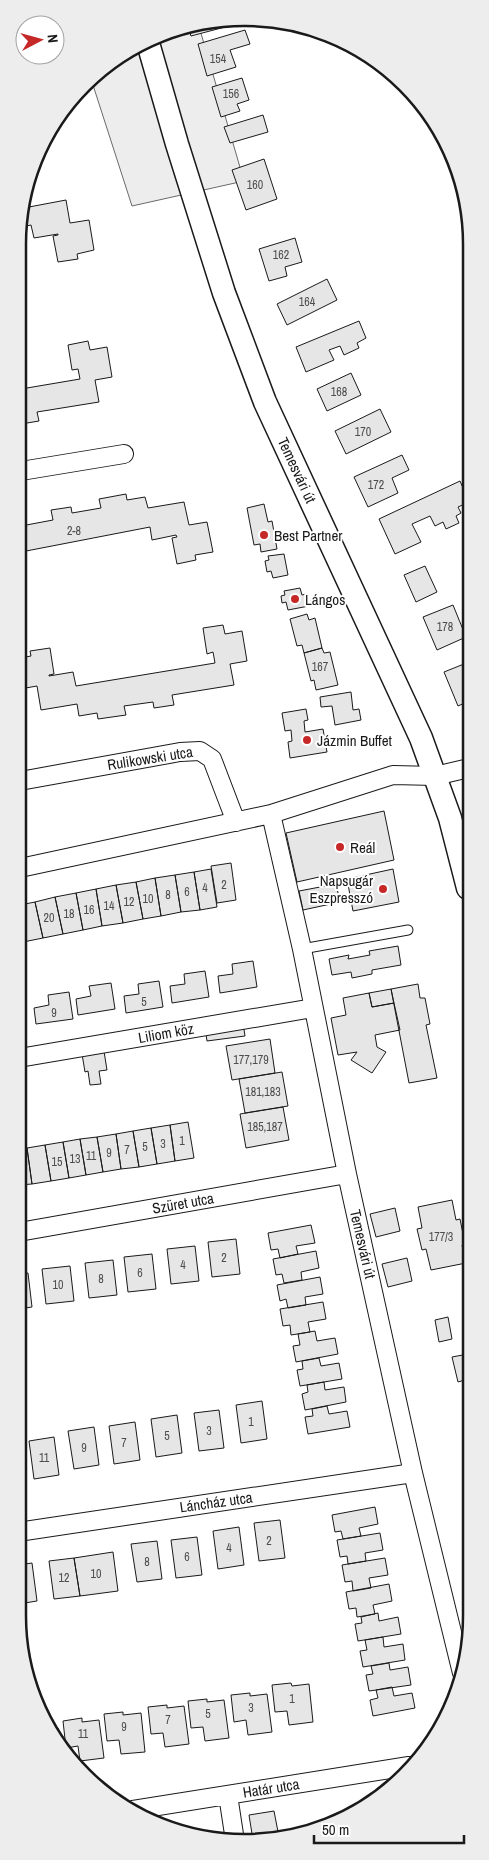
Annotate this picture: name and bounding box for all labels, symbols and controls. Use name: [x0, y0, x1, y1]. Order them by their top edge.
north arrow: [15, 15, 65, 65]
text: N: [44, 34, 62, 44]
house number: 154: [210, 51, 227, 67]
house number: 156: [223, 86, 239, 102]
house number: 160: [247, 177, 263, 193]
house number: 162: [273, 247, 289, 263]
house number: 164: [299, 294, 316, 310]
house number: 168: [331, 384, 347, 400]
house number: 170: [355, 424, 371, 440]
street label: Temesvári út: [273, 434, 322, 507]
house number: 172: [368, 477, 384, 493]
house number: 2-8: [67, 523, 81, 539]
place label: Best Partner: [274, 525, 342, 546]
marker: Best Partner: [258, 529, 270, 541]
place label: Lángos: [305, 589, 345, 610]
marker: Lángos: [289, 593, 301, 605]
house number: 178: [437, 619, 453, 635]
house number: 167: [312, 659, 329, 675]
place label: Jázmin Buffet: [317, 730, 393, 751]
marker: Jázmin Buffet: [301, 734, 313, 746]
street label: Rulikowski utca: [106, 741, 194, 775]
place label: Reál: [350, 837, 375, 858]
marker: Reál: [334, 841, 346, 853]
place label: Napsugár Eszpresszó: [309, 870, 373, 908]
house number: 2: [221, 877, 227, 893]
house number: 4: [202, 880, 208, 896]
marker: Napsugár Eszpresszó: [377, 883, 389, 895]
house number: 6: [184, 884, 190, 900]
house number: 8: [165, 887, 171, 903]
house number: 10: [143, 891, 153, 907]
house number: 12: [124, 894, 134, 910]
house number: 14: [104, 898, 115, 914]
house number: 16: [84, 902, 94, 918]
house number: 18: [64, 906, 74, 922]
house number: 20: [44, 910, 54, 926]
house number: 5: [141, 994, 147, 1010]
house number: 9: [51, 1005, 57, 1021]
street label: Liliom köz: [137, 1018, 195, 1048]
house number: 177,179: [233, 1052, 269, 1068]
house number: 181,183: [245, 1084, 281, 1100]
house number: 185,187: [247, 1119, 283, 1135]
house number: 1: [179, 1133, 185, 1149]
house number: 3: [160, 1136, 166, 1152]
house number: 5: [142, 1139, 148, 1155]
house number: 7: [124, 1142, 130, 1158]
house number: 9: [106, 1145, 112, 1161]
house number: 11: [86, 1148, 97, 1164]
house number: 13: [70, 1151, 80, 1167]
house number: 15: [52, 1154, 63, 1170]
street label: Szüret utca: [151, 1187, 216, 1219]
street label: Temesvári út: [345, 1207, 381, 1281]
house number: 177/3: [429, 1229, 453, 1245]
house number: 2: [221, 1250, 227, 1266]
house number: 4: [180, 1257, 186, 1273]
house number: 6: [137, 1265, 143, 1281]
house number: 8: [98, 1271, 104, 1287]
house number: 10: [53, 1277, 63, 1293]
house number: 1: [248, 1414, 254, 1430]
house number: 3: [206, 1423, 212, 1439]
house number: 5: [164, 1428, 170, 1444]
house number: 7: [121, 1435, 127, 1451]
house number: 9: [81, 1440, 87, 1456]
house number: 11: [39, 1450, 50, 1466]
street label: Láncház utca: [178, 1486, 254, 1517]
house number: 2: [266, 1533, 272, 1549]
house number: 4: [226, 1540, 232, 1556]
house number: 6: [184, 1549, 190, 1565]
house number: 8: [144, 1554, 150, 1570]
house number: 10: [91, 1566, 101, 1582]
house number: 12: [59, 1570, 69, 1586]
house number: 1: [289, 1691, 295, 1707]
house number: 3: [248, 1700, 254, 1716]
house number: 5: [205, 1706, 211, 1722]
house number: 7: [165, 1712, 171, 1728]
house number: 9: [121, 1719, 127, 1735]
house number: 11: [78, 1726, 89, 1742]
street label: Határ utca: [241, 1773, 301, 1803]
scale bar: [314, 1812, 464, 1844]
text: 50 m: [322, 1819, 349, 1840]

